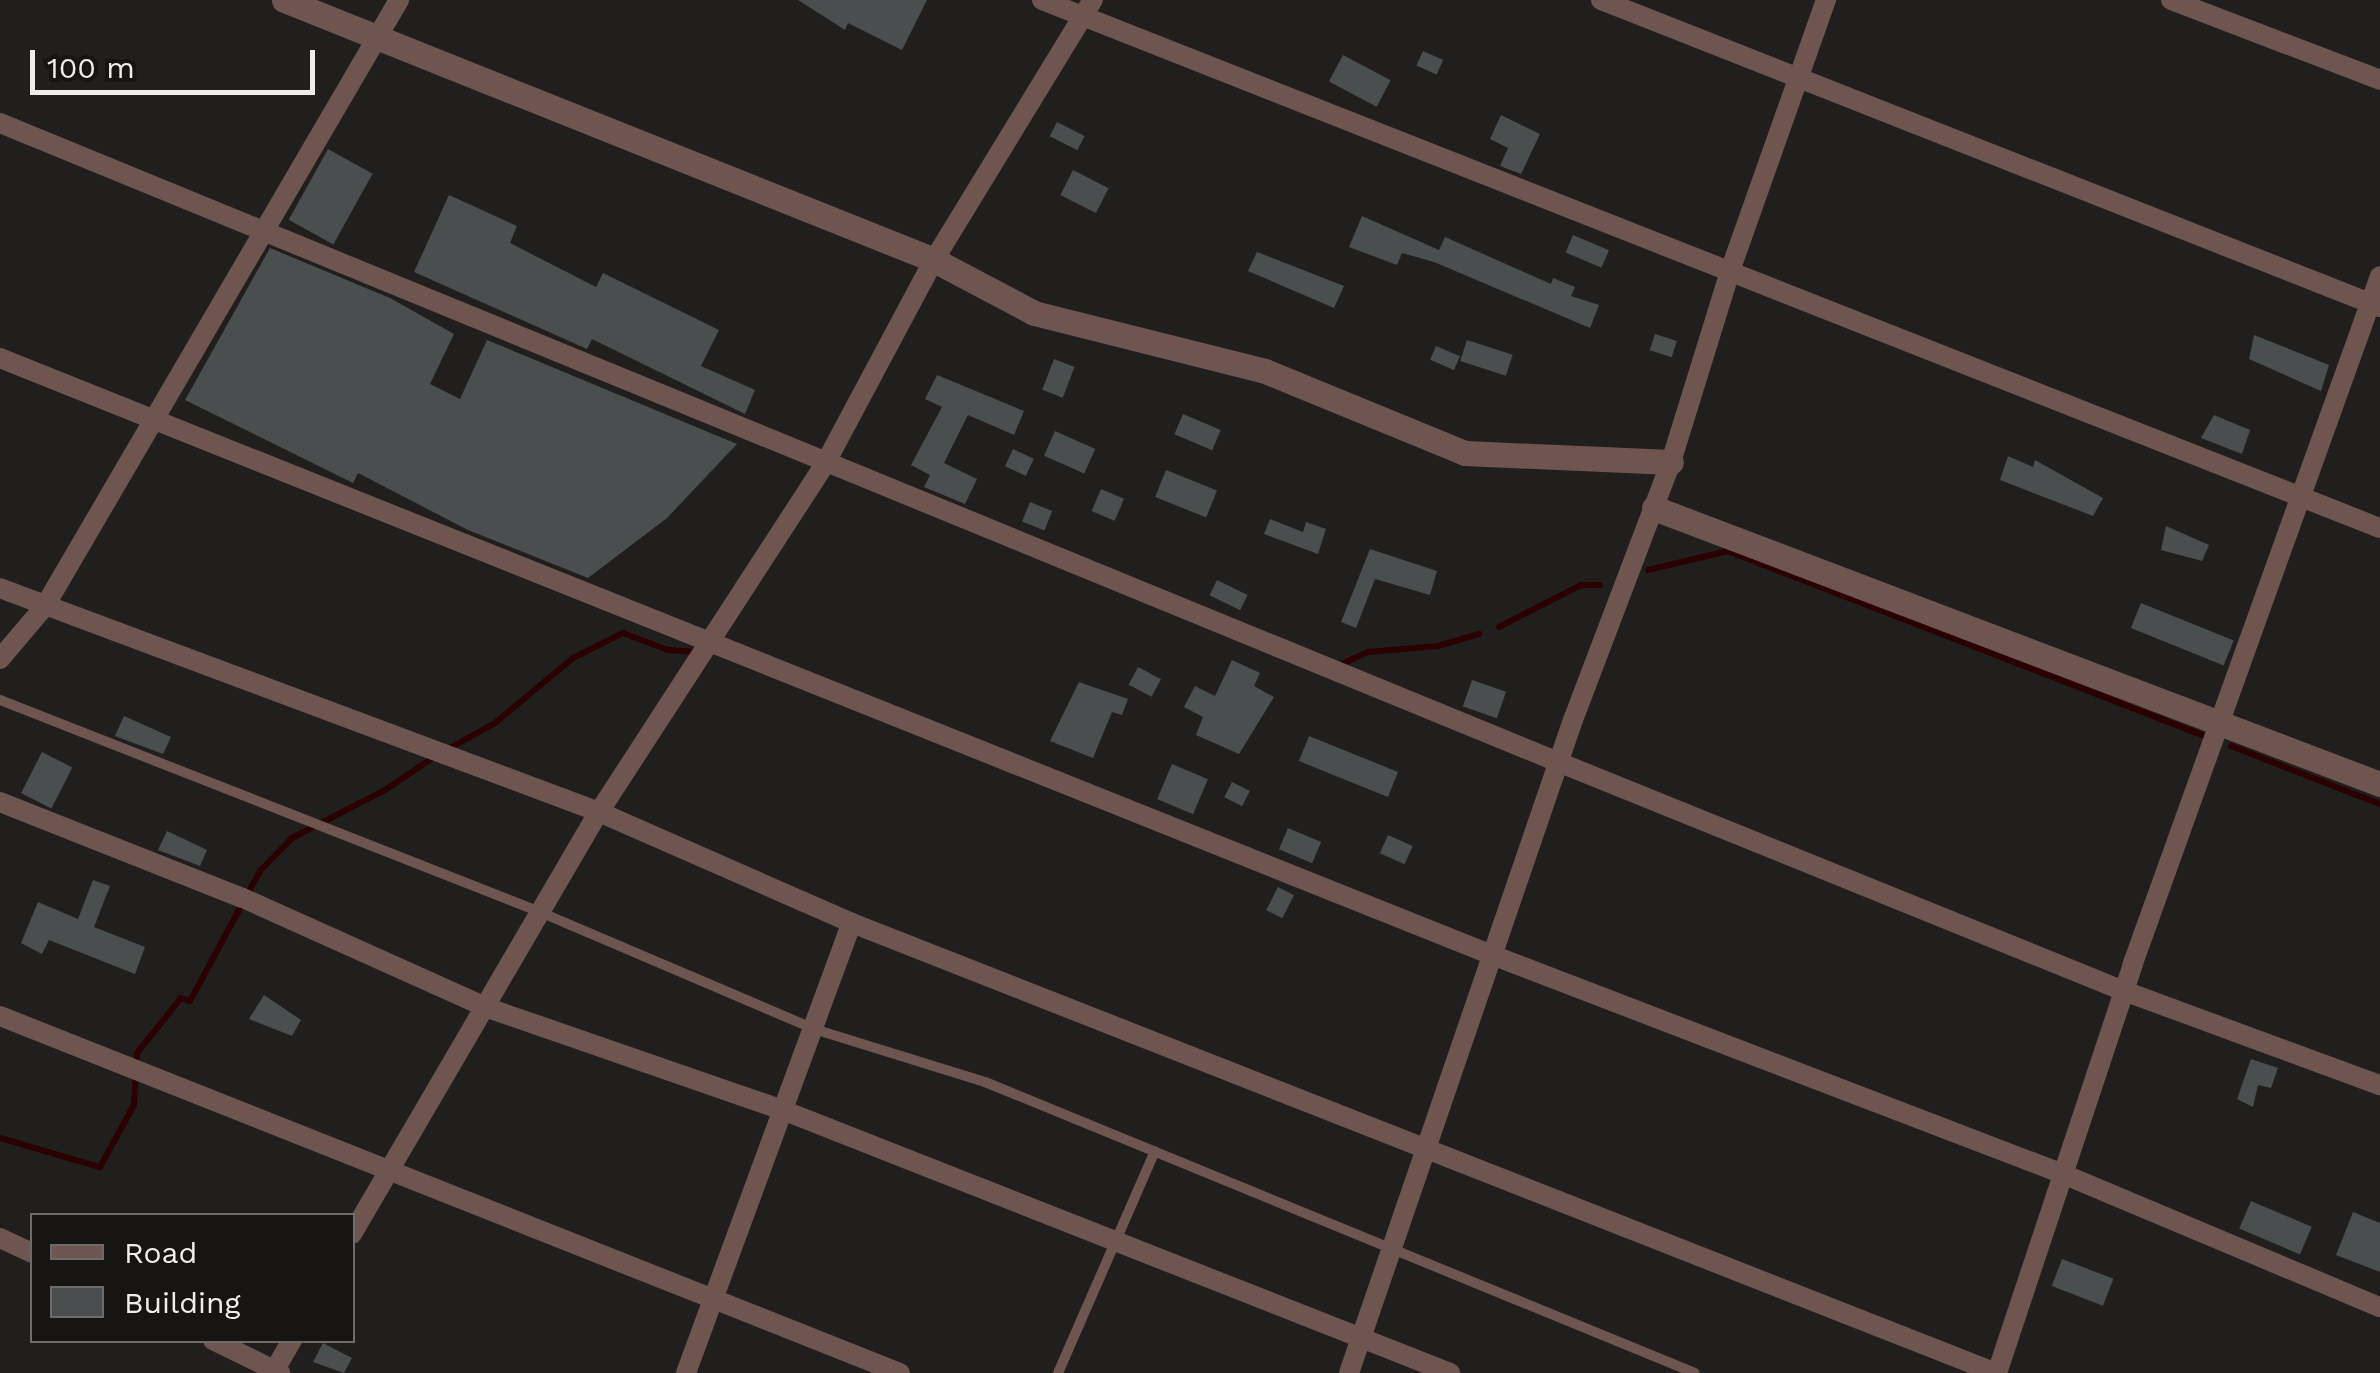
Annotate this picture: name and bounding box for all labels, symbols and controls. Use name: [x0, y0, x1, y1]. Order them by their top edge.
scale bar: [35, 30, 320, 92]
text: 100 m: [47, 50, 135, 85]
legend: [30, 1213, 355, 1343]
text: Road: [124, 1235, 197, 1270]
text: Building: [124, 1285, 241, 1320]

